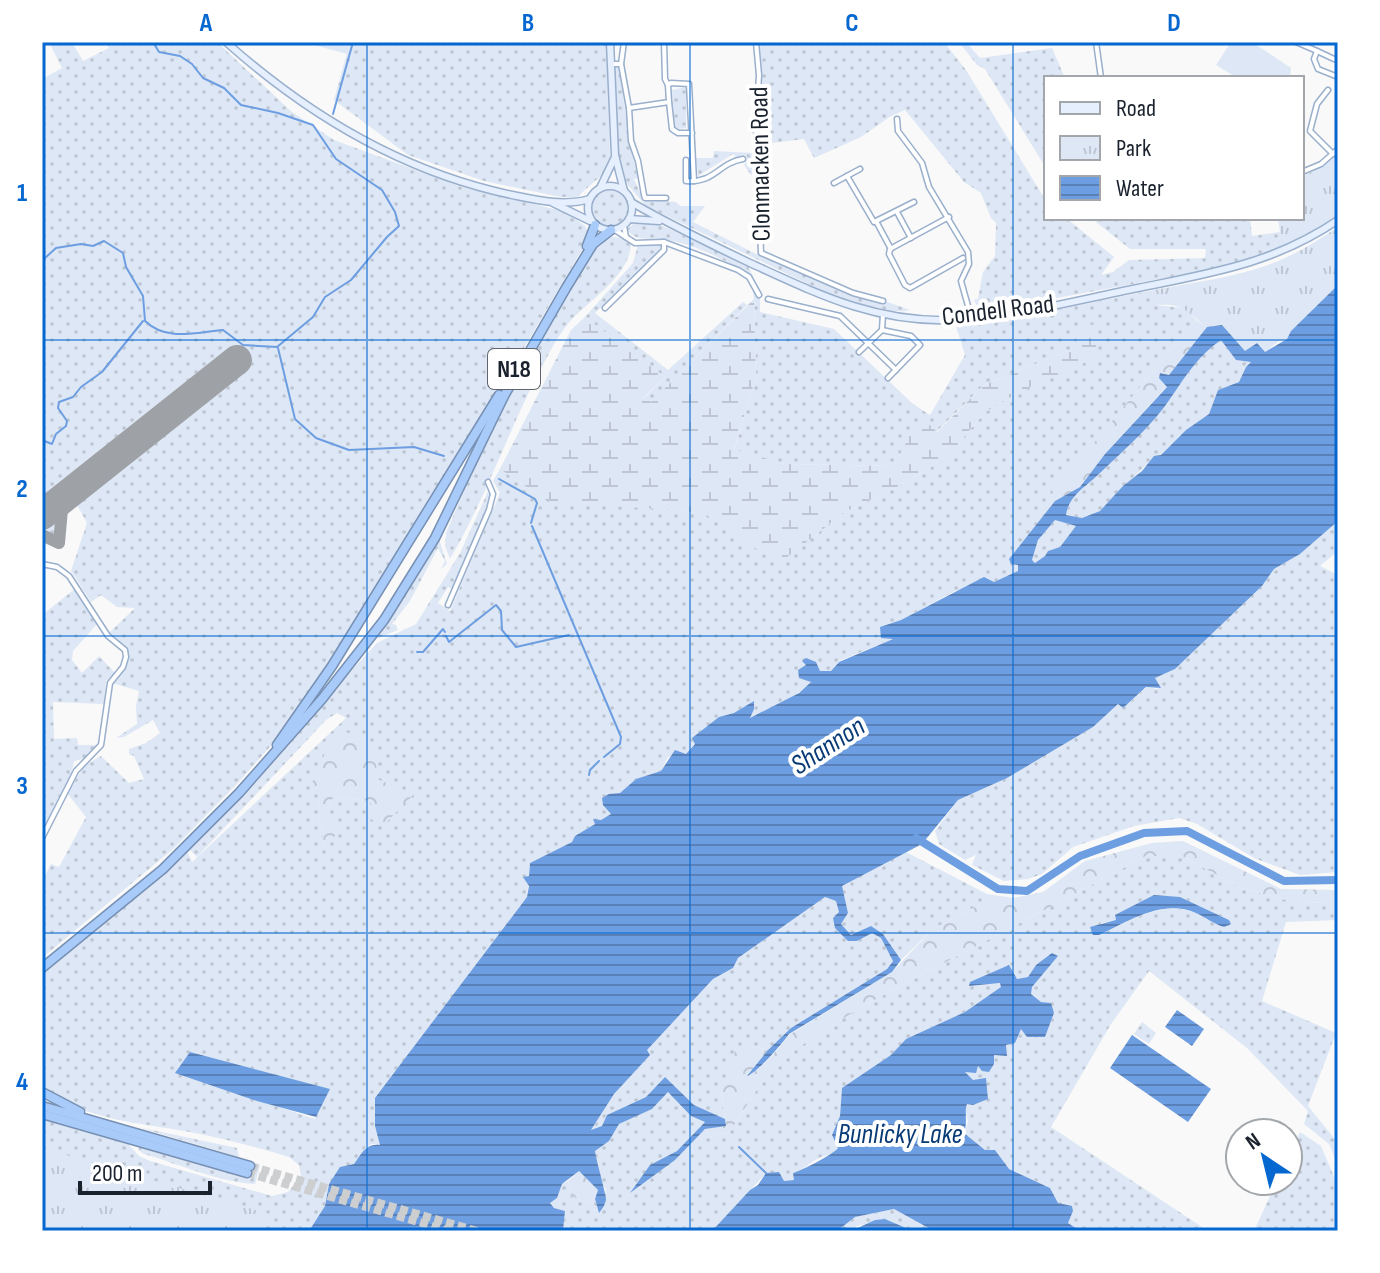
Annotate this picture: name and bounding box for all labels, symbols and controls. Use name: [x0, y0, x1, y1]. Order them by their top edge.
text: A: [199, 8, 213, 39]
text: B: [522, 8, 534, 39]
text: C: [845, 8, 859, 39]
text: D: [1167, 8, 1181, 39]
legend: [1044, 76, 1304, 220]
street label: Clonmacken Road: [744, 86, 778, 242]
text: Road: [1116, 94, 1156, 123]
text: Park: [1116, 134, 1151, 163]
text: Water: [1116, 174, 1164, 203]
text: 1: [17, 178, 27, 209]
street label: Condell Road: [940, 289, 1056, 333]
road number: N18: [488, 349, 540, 389]
text: 2: [16, 474, 28, 505]
water label: Shannon: [785, 710, 871, 782]
text: 3: [16, 771, 28, 802]
text: 4: [16, 1067, 28, 1098]
north arrow: [1224, 1117, 1304, 1197]
water label: Bunlicky Lake: [838, 1118, 962, 1151]
text: N: [1241, 1127, 1266, 1156]
scale bar: [80, 1145, 210, 1195]
text: 200 m: [92, 1159, 143, 1188]

